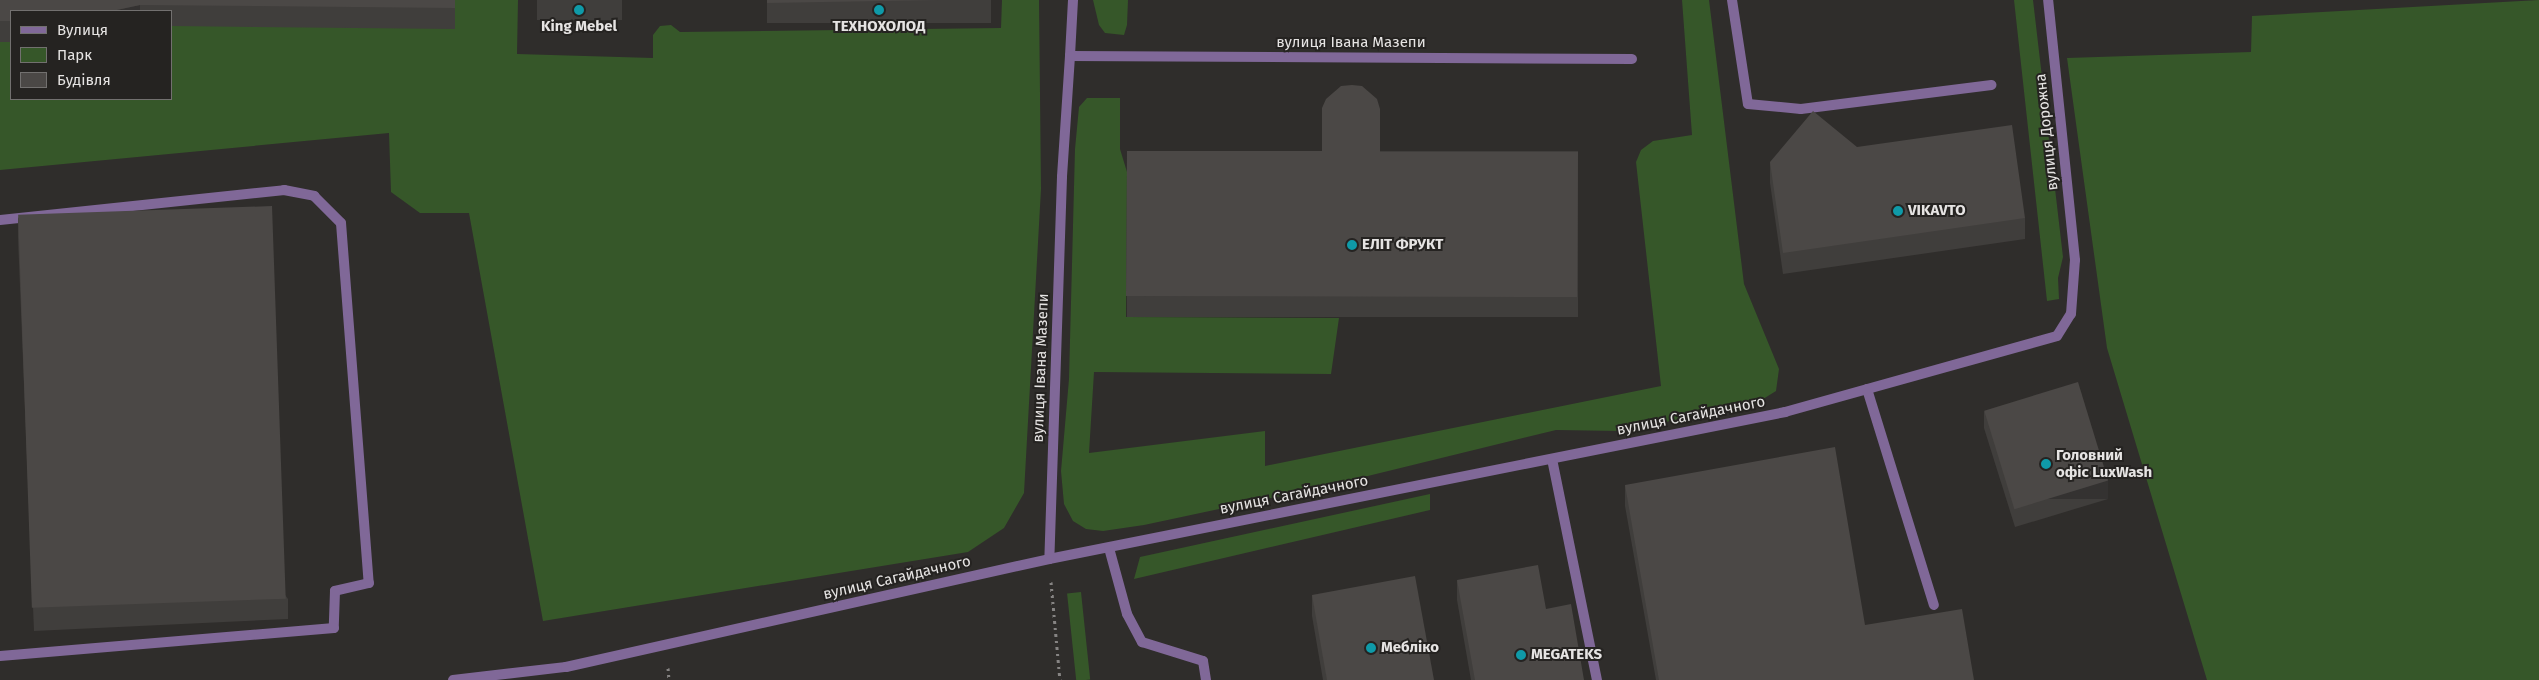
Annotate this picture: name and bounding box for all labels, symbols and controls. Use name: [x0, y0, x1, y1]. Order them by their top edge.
marker: King Mebel: [573, 4, 585, 16]
marker: ТЕХНОХОЛОД: [873, 4, 885, 16]
legend: [10, 10, 172, 100]
place label: King Mebel: [541, 18, 617, 36]
place label: ТЕХНОХОЛОД: [833, 18, 925, 36]
text: Вулиця: [57, 21, 108, 39]
street label: вулиця Івана Мазепи: [1276, 34, 1426, 52]
text: Парк: [57, 46, 92, 64]
text: Будівля: [57, 71, 111, 89]
street label: вулиця Дорожна: [2032, 73, 2062, 191]
place label: VIKAVTO: [1908, 202, 1966, 220]
marker: VIKAVTO: [1892, 205, 1904, 217]
place label: ЕЛІТ ФРУКТ: [1362, 236, 1443, 254]
marker: ЕЛІТ ФРУКТ: [1346, 239, 1358, 251]
street label: вулиця Івана Мазепи: [1029, 293, 1053, 443]
street label: вулиця Сагайдачного: [1615, 393, 1767, 439]
place label: Головний офіс LuxWash: [2056, 446, 2152, 481]
marker: Головний офіс LuxWash: [2040, 458, 2052, 470]
street label: вулиця Сагайдачного: [1218, 472, 1370, 518]
street label: вулиця Сагайдачного: [822, 552, 972, 604]
place label: Мебліко: [1381, 639, 1439, 657]
marker: Мебліко: [1365, 642, 1377, 654]
place label: MEGATEKS: [1531, 646, 1602, 664]
marker: MEGATEKS: [1515, 649, 1527, 661]

